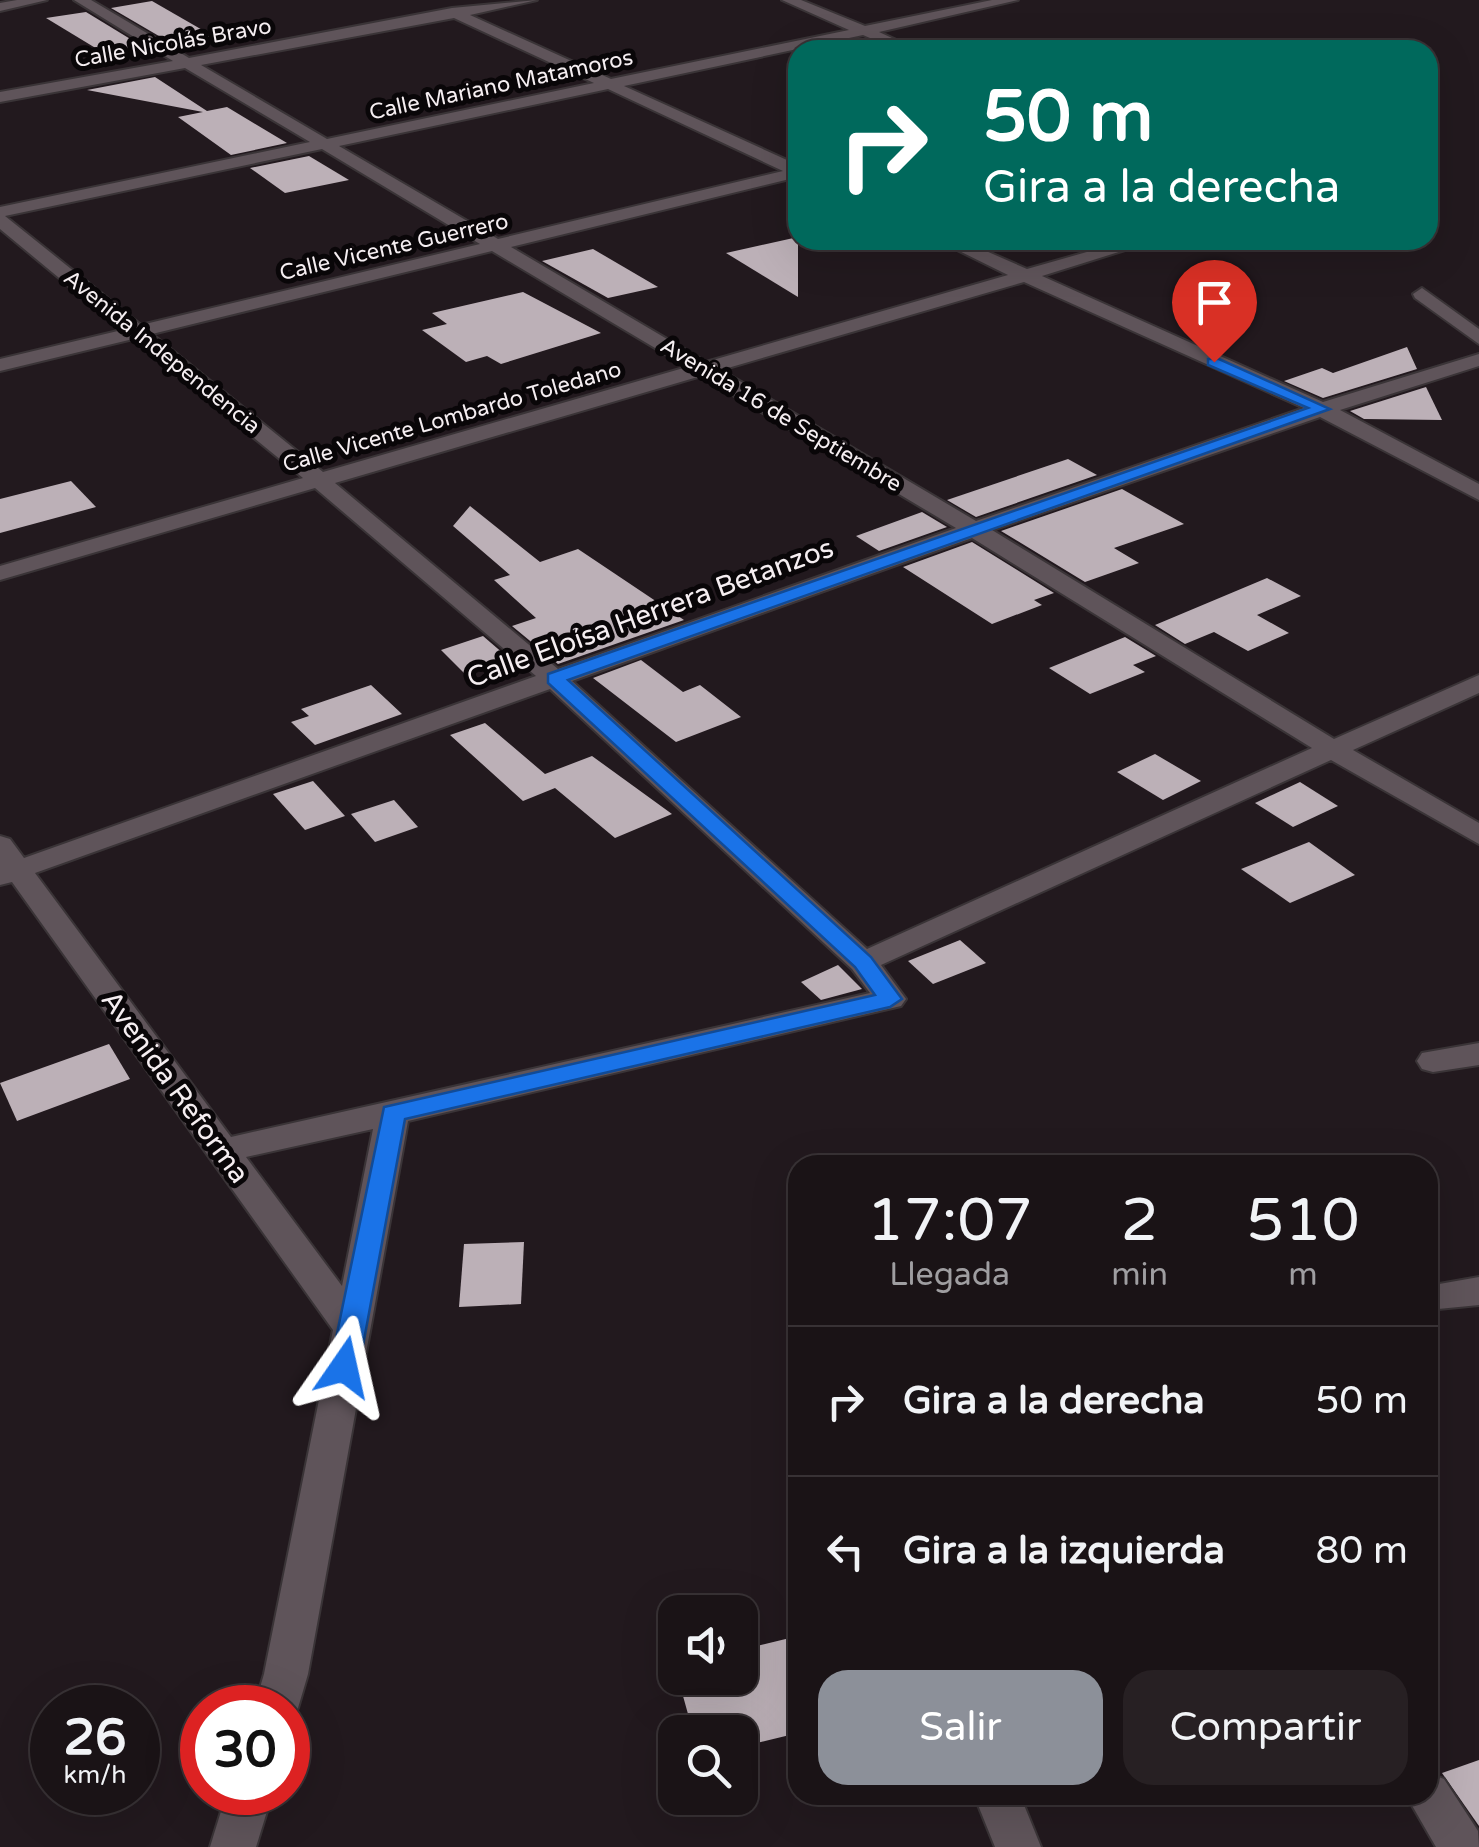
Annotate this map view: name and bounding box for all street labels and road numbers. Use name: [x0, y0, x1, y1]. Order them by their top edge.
street label: Calle Nicolás Bravo: [73, 13, 273, 73]
street label: Calle Mariano Matamoros: [367, 44, 635, 126]
street label: Calle Vicente Guerrero: [277, 208, 511, 286]
street label: Avenida Independencia: [59, 265, 265, 439]
street label: Avenida 16 de Septiembre: [656, 333, 906, 497]
street label: Calle Vicente Lombardo Toledano: [280, 356, 624, 478]
street label: Calle Eloísa Herrera Betanzos: [462, 531, 838, 695]
street label: Avenida Reforma: [94, 984, 256, 1190]

